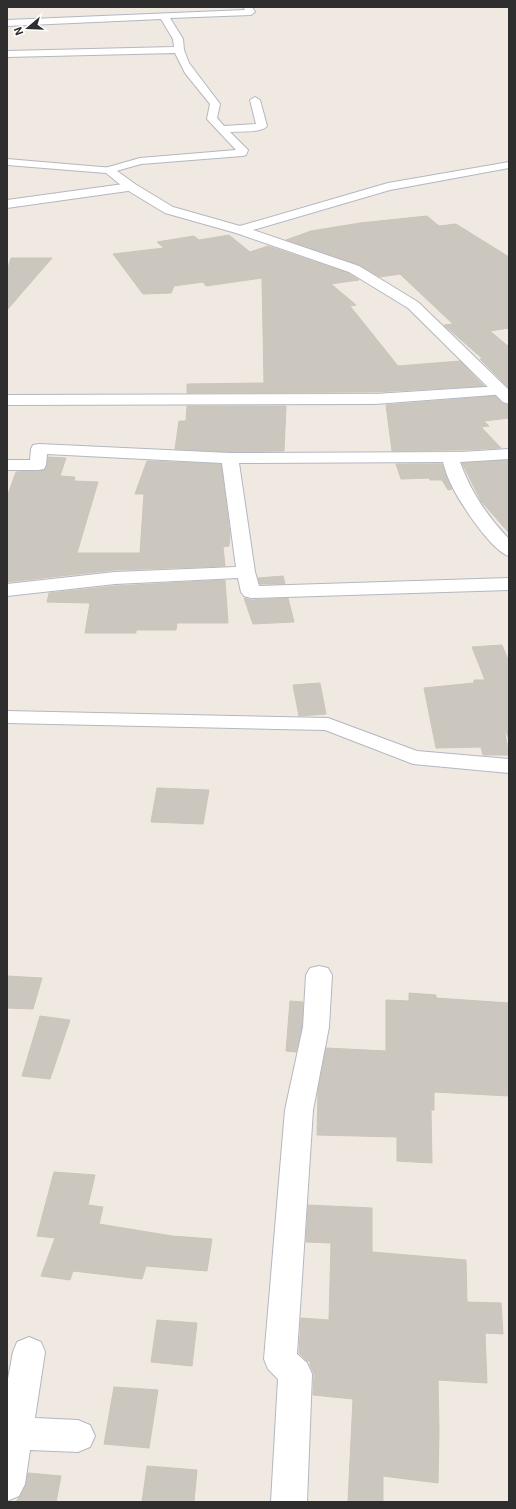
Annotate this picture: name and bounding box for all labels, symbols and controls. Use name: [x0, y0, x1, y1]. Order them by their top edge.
north arrow: [8, 8, 48, 48]
text: N: [12, 25, 26, 37]

